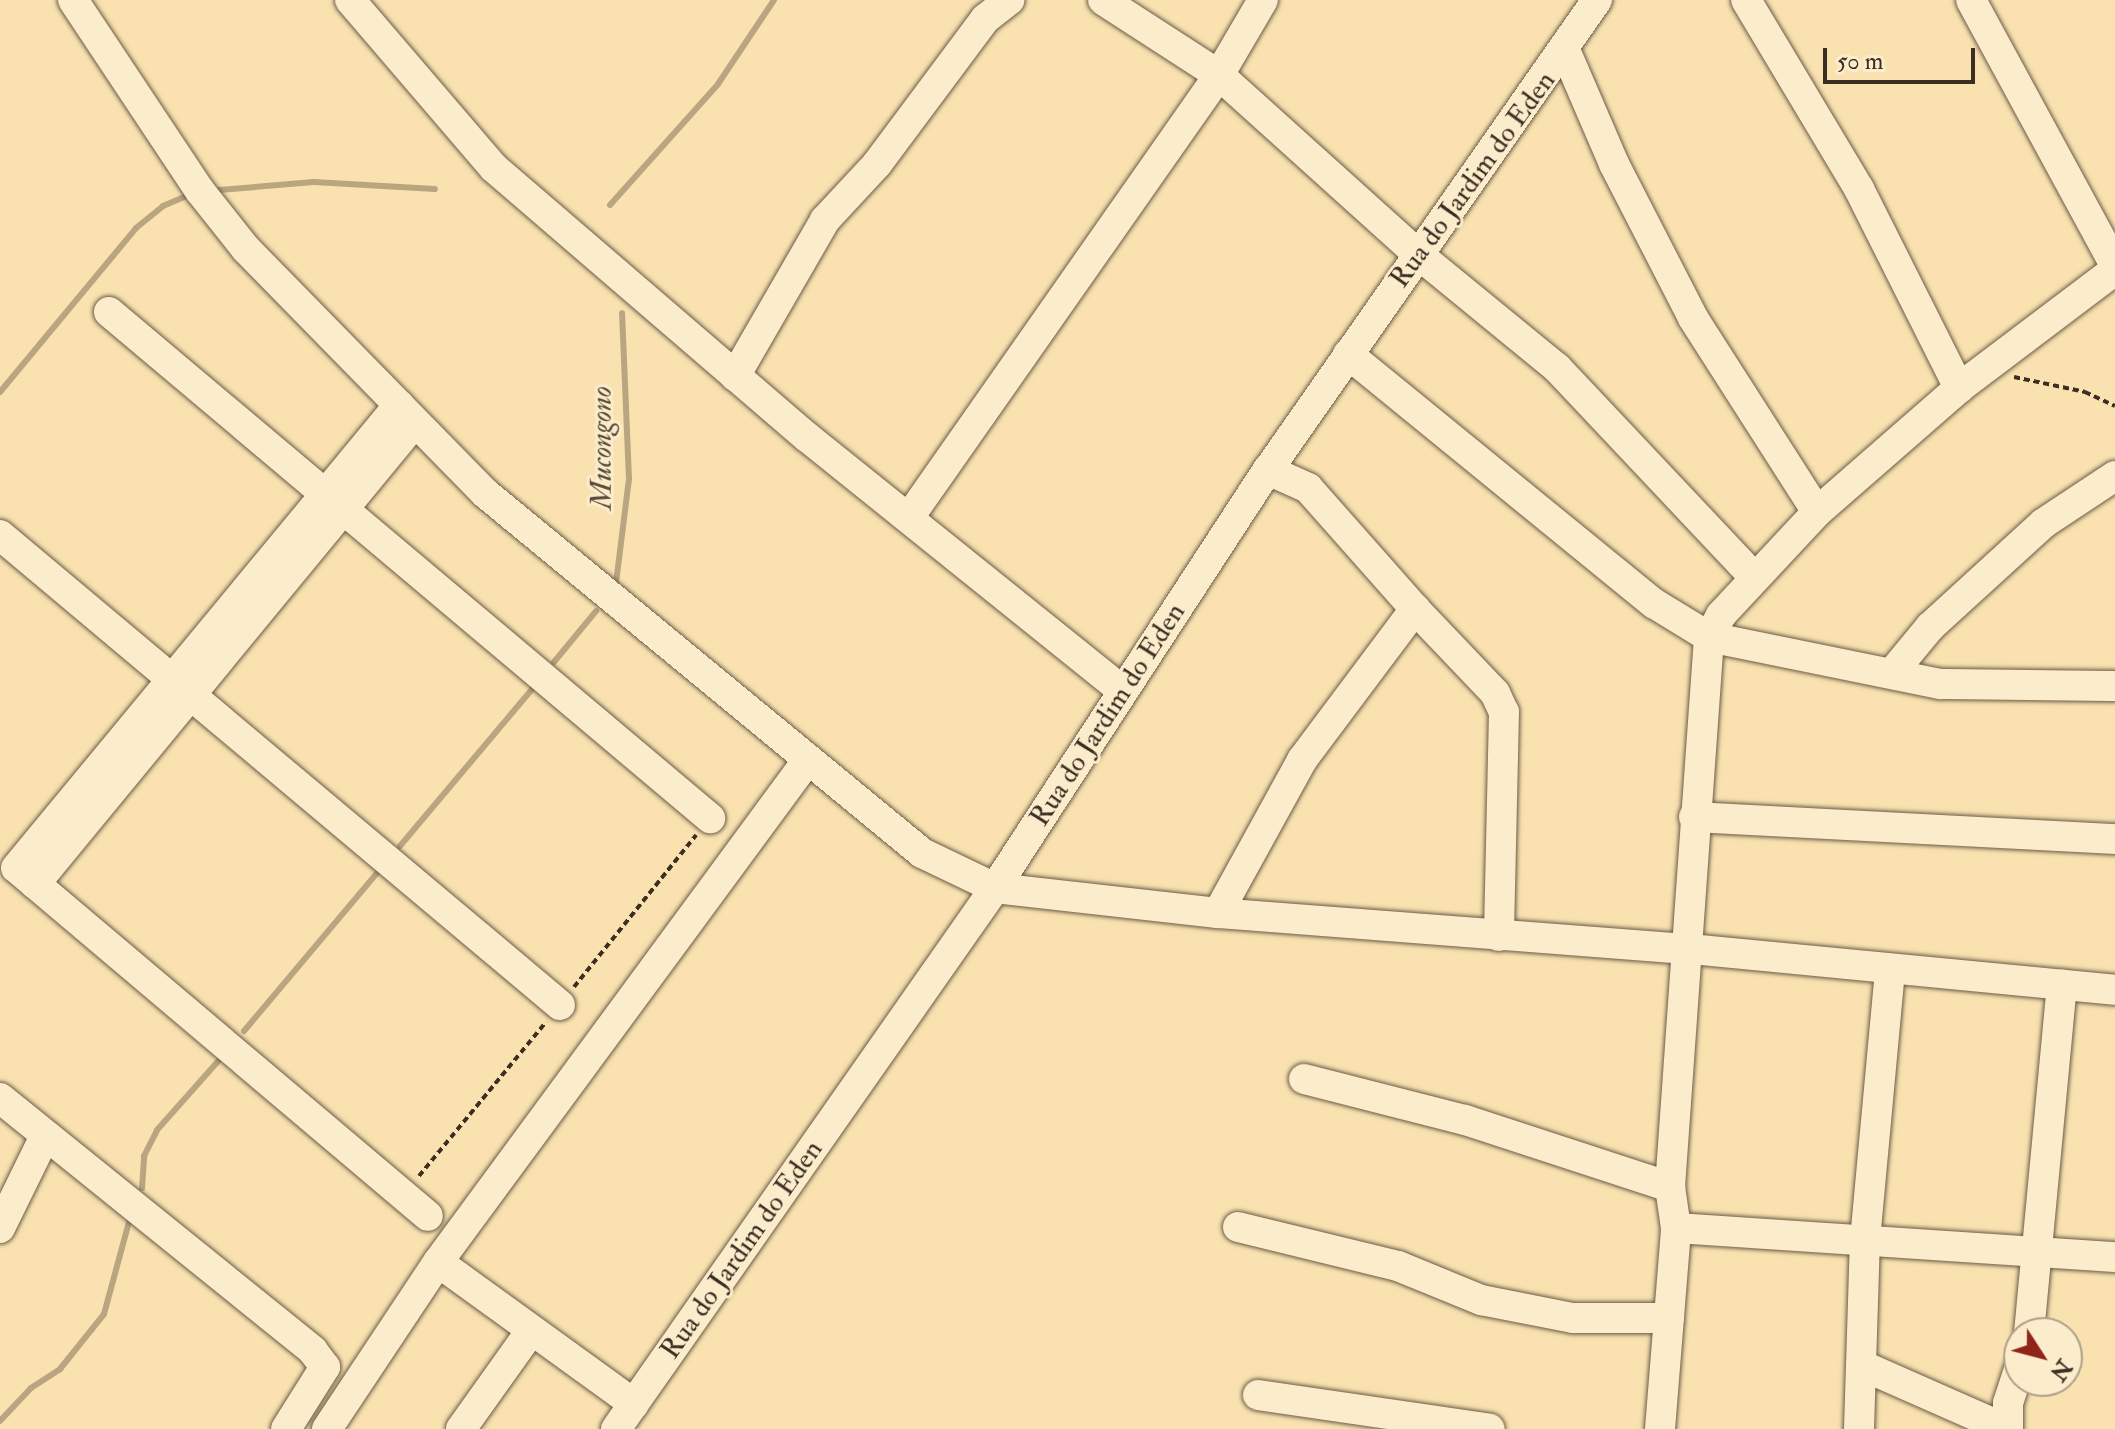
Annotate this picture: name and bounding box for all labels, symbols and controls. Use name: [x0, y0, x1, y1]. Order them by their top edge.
scale bar: [1827, 32, 1979, 82]
text: 50 m: [1837, 46, 1883, 77]
street label: Rua do Jardim do Eden: [1383, 65, 1563, 295]
water label: Mucongono: [584, 386, 620, 510]
street label: Rua do Jardim do Eden: [1023, 597, 1193, 833]
street label: Rua do Jardim do Eden: [654, 1134, 830, 1366]
north arrow: [2003, 1317, 2083, 1397]
text: N: [2044, 1354, 2078, 1386]

